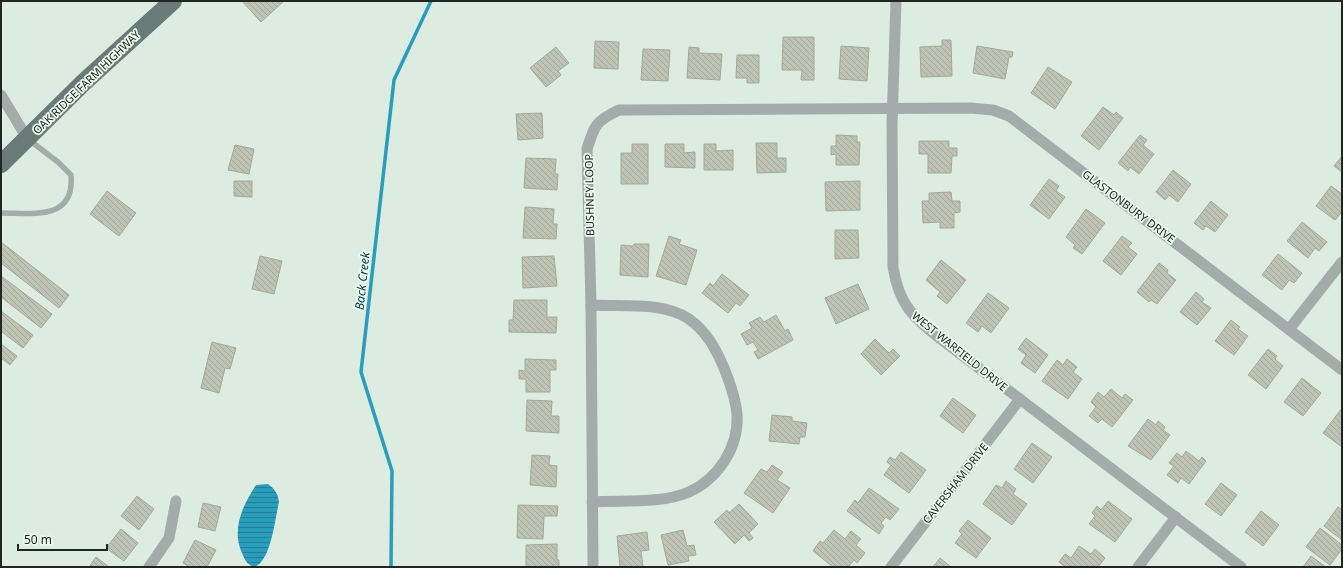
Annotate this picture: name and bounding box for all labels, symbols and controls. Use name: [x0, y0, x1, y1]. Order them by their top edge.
street label: OAK RIDGE FARM HIGHWAY: [29, 26, 143, 137]
street label: BUSHNEY LOOP: [581, 153, 597, 236]
street label: GLASTONBURY DRIVE: [1080, 166, 1178, 246]
water label: Back Creek: [351, 250, 374, 311]
street label: WEST WARFIELD DRIVE: [909, 308, 1011, 394]
street label: CAVERSHAM DRIVE: [919, 440, 991, 526]
scale bar: [18, 526, 107, 552]
text: 50 m: [24, 531, 52, 548]

